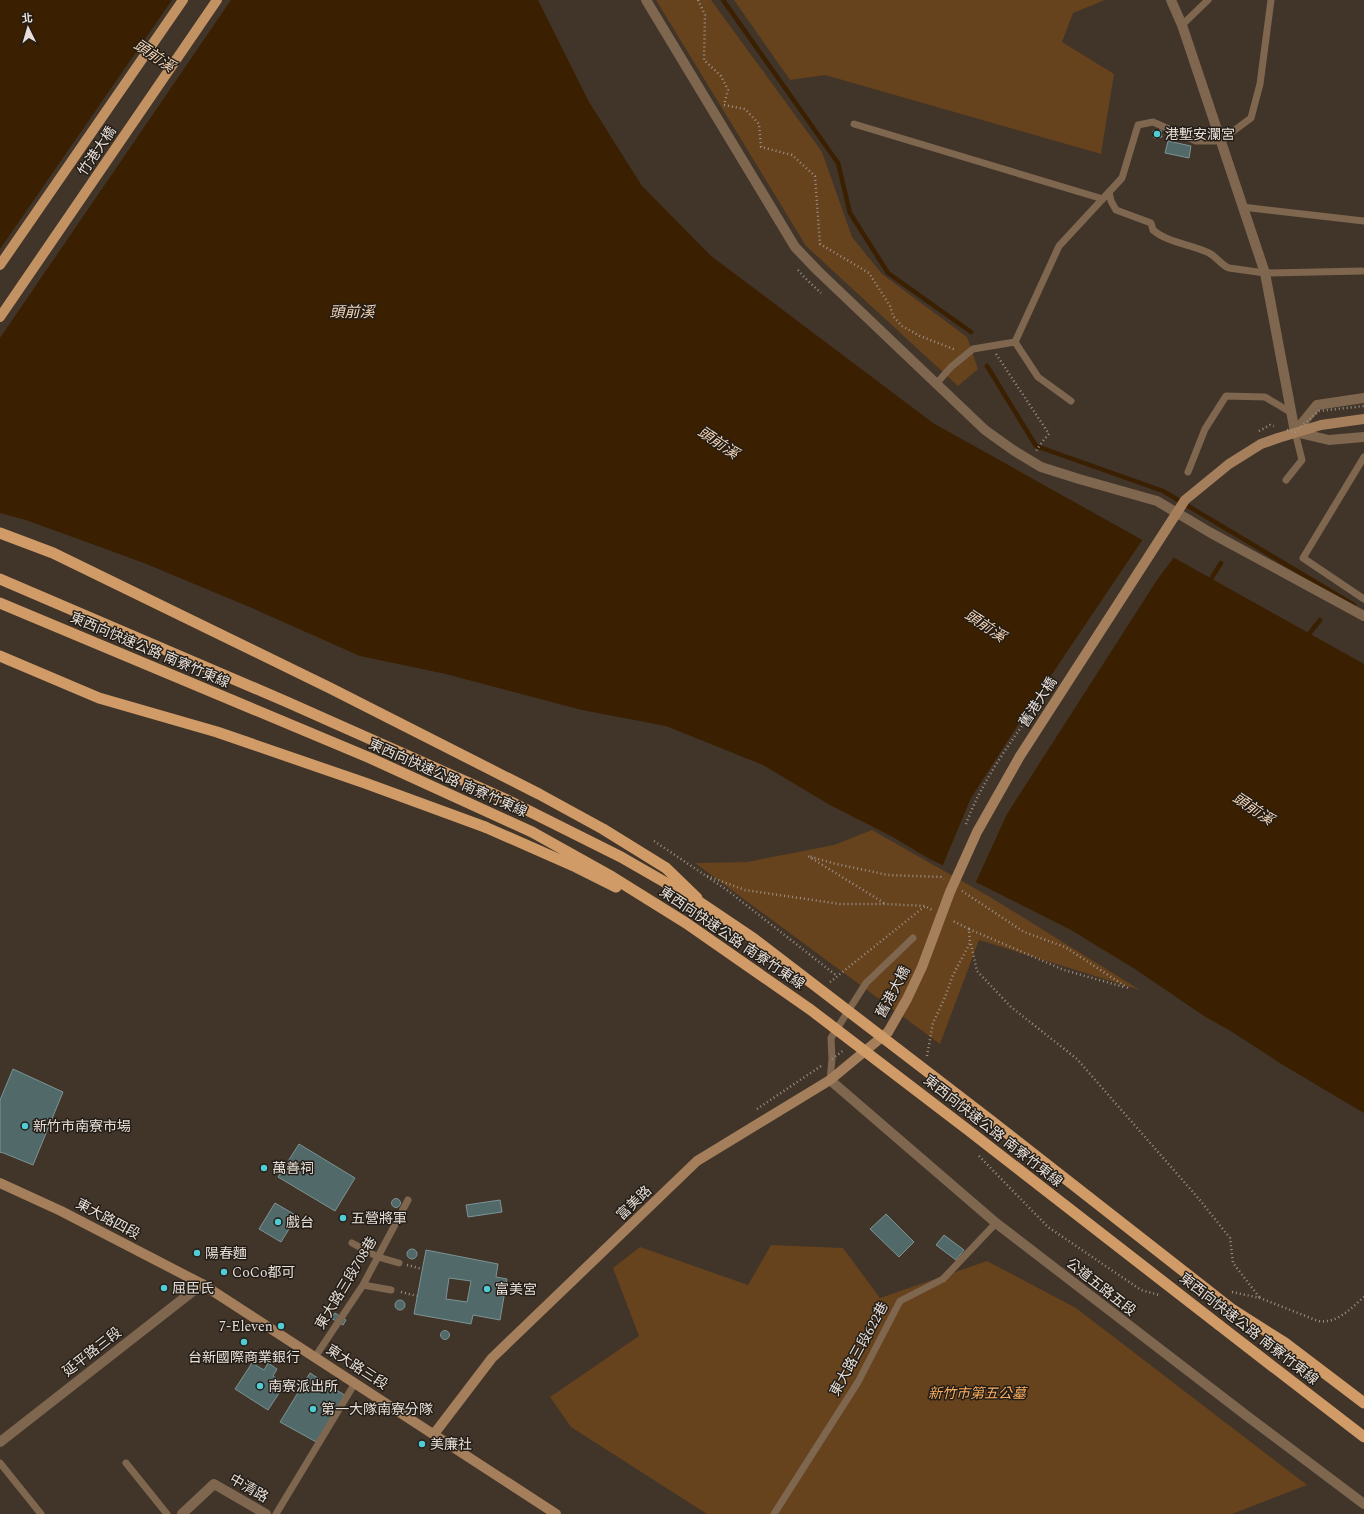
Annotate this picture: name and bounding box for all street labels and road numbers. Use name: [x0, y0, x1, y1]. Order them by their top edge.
street label: 竹港大橋: [73, 122, 121, 180]
street label: 東西向快速公路 南寮竹東線: [67, 607, 233, 693]
street label: 舊港大橋: [1014, 673, 1062, 731]
street label: 東西向快速公路 南寮竹東線: [365, 734, 531, 822]
street label: 東西向快速公路 南寮竹東線: [655, 881, 809, 995]
street label: 舊港大橋: [871, 962, 915, 1022]
street label: 東西向快速公路 南寮竹東線: [919, 1070, 1067, 1192]
street label: 富美路: [612, 1181, 656, 1225]
street label: 東大路四段: [72, 1193, 144, 1245]
street label: 東大路三段708巷: [310, 1233, 382, 1333]
street label: 公道五路五段: [1061, 1253, 1141, 1321]
street label: 東西向快速公路 南寮竹東線: [1175, 1268, 1323, 1390]
street label: 東大路三段622巷: [824, 1298, 894, 1400]
street label: 延平路三段: [58, 1322, 126, 1382]
street label: 東大路三段: [322, 1339, 392, 1395]
street label: 中清路: [226, 1468, 272, 1508]

